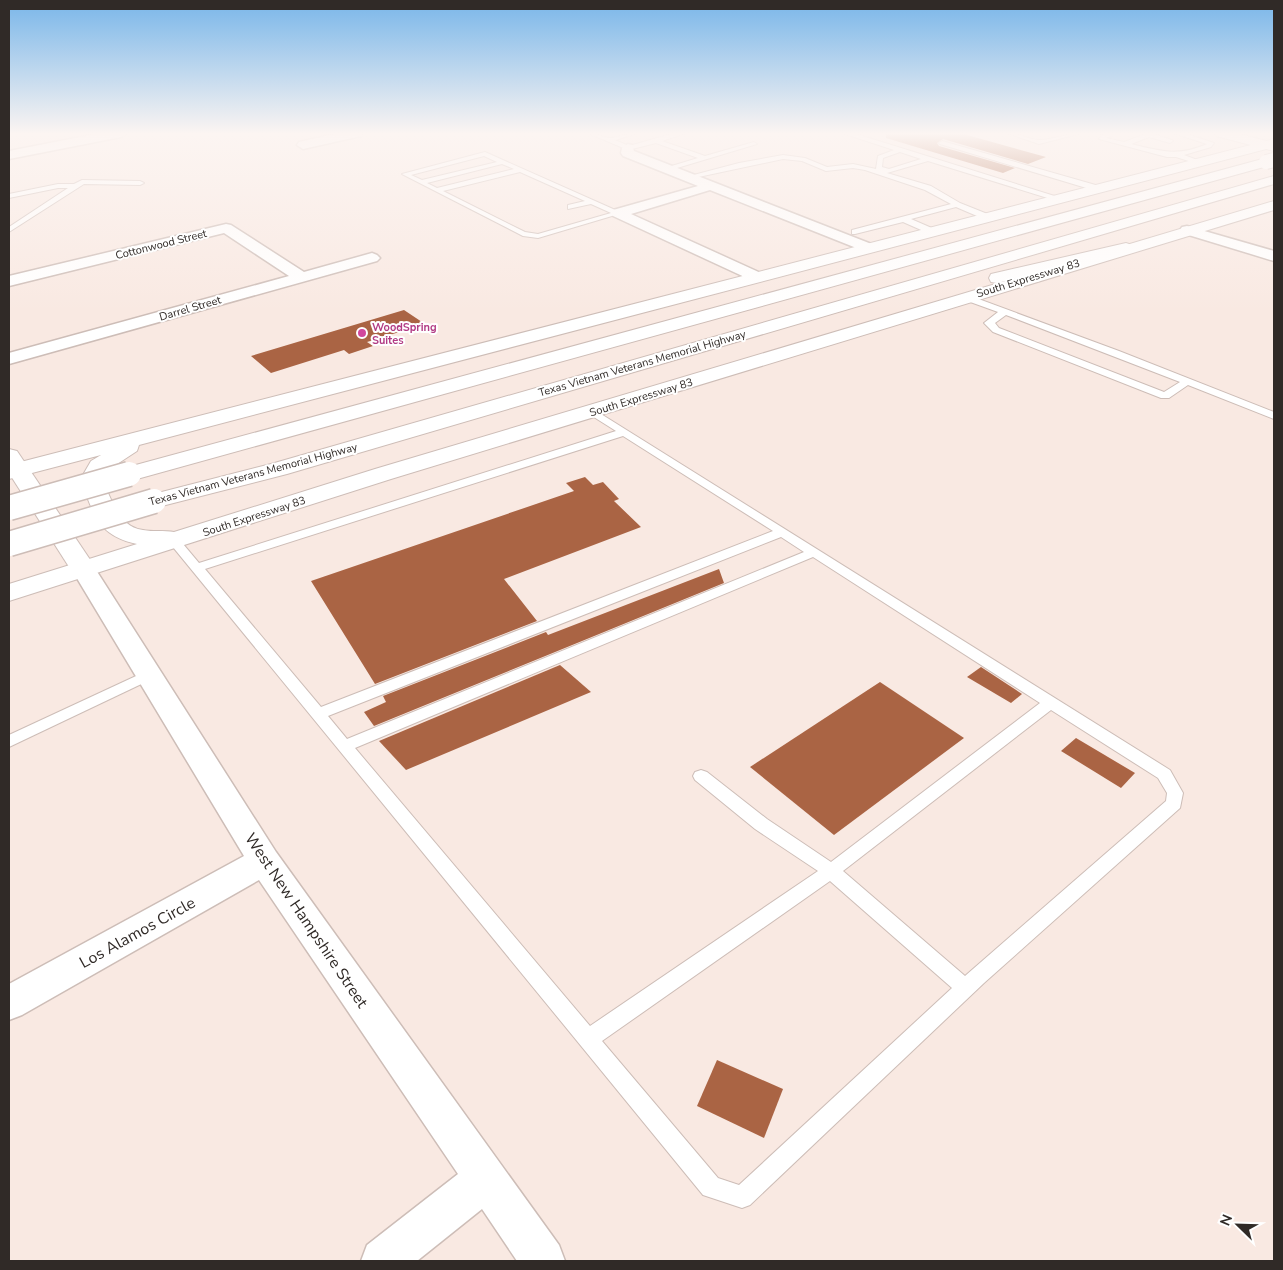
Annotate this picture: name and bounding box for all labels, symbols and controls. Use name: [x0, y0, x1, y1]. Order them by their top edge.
street label: Cottonwood Street: [114, 226, 208, 263]
street label: South Expressway 83: [975, 256, 1082, 301]
street label: Darrel Street: [157, 292, 223, 324]
place label: WoodSpring Suites: [372, 320, 437, 348]
marker: WoodSpring Suites: [356, 327, 368, 339]
street label: Texas Vietnam Veterans Memorial Highway: [537, 327, 748, 400]
street label: South Expressway 83: [588, 375, 695, 420]
street label: Texas Vietnam Veterans Memorial Highway: [147, 439, 359, 510]
street label: South Expressway 83: [201, 493, 308, 540]
street label: West New Hampshire Street: [239, 829, 373, 1013]
street label: Los Alamos Circle: [76, 892, 199, 974]
north arrow: [1213, 1200, 1263, 1250]
text: N: [1216, 1212, 1237, 1229]

